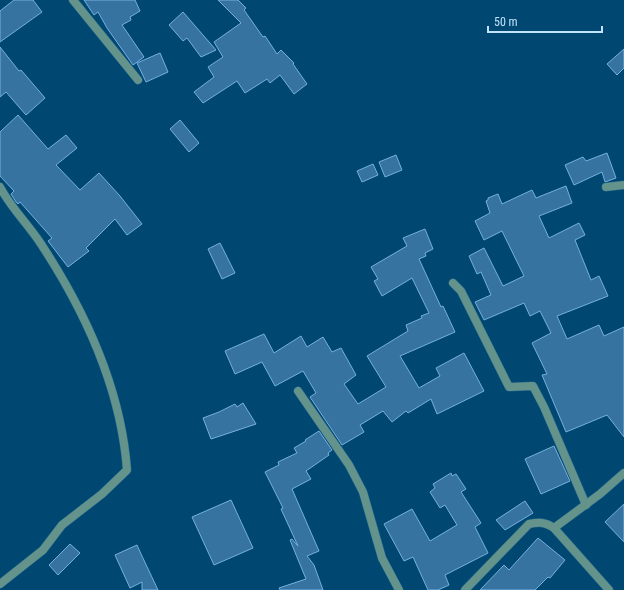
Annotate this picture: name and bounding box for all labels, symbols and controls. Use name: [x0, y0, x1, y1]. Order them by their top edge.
scale bar: [488, 8, 602, 34]
text: 50 m: [494, 15, 518, 29]

